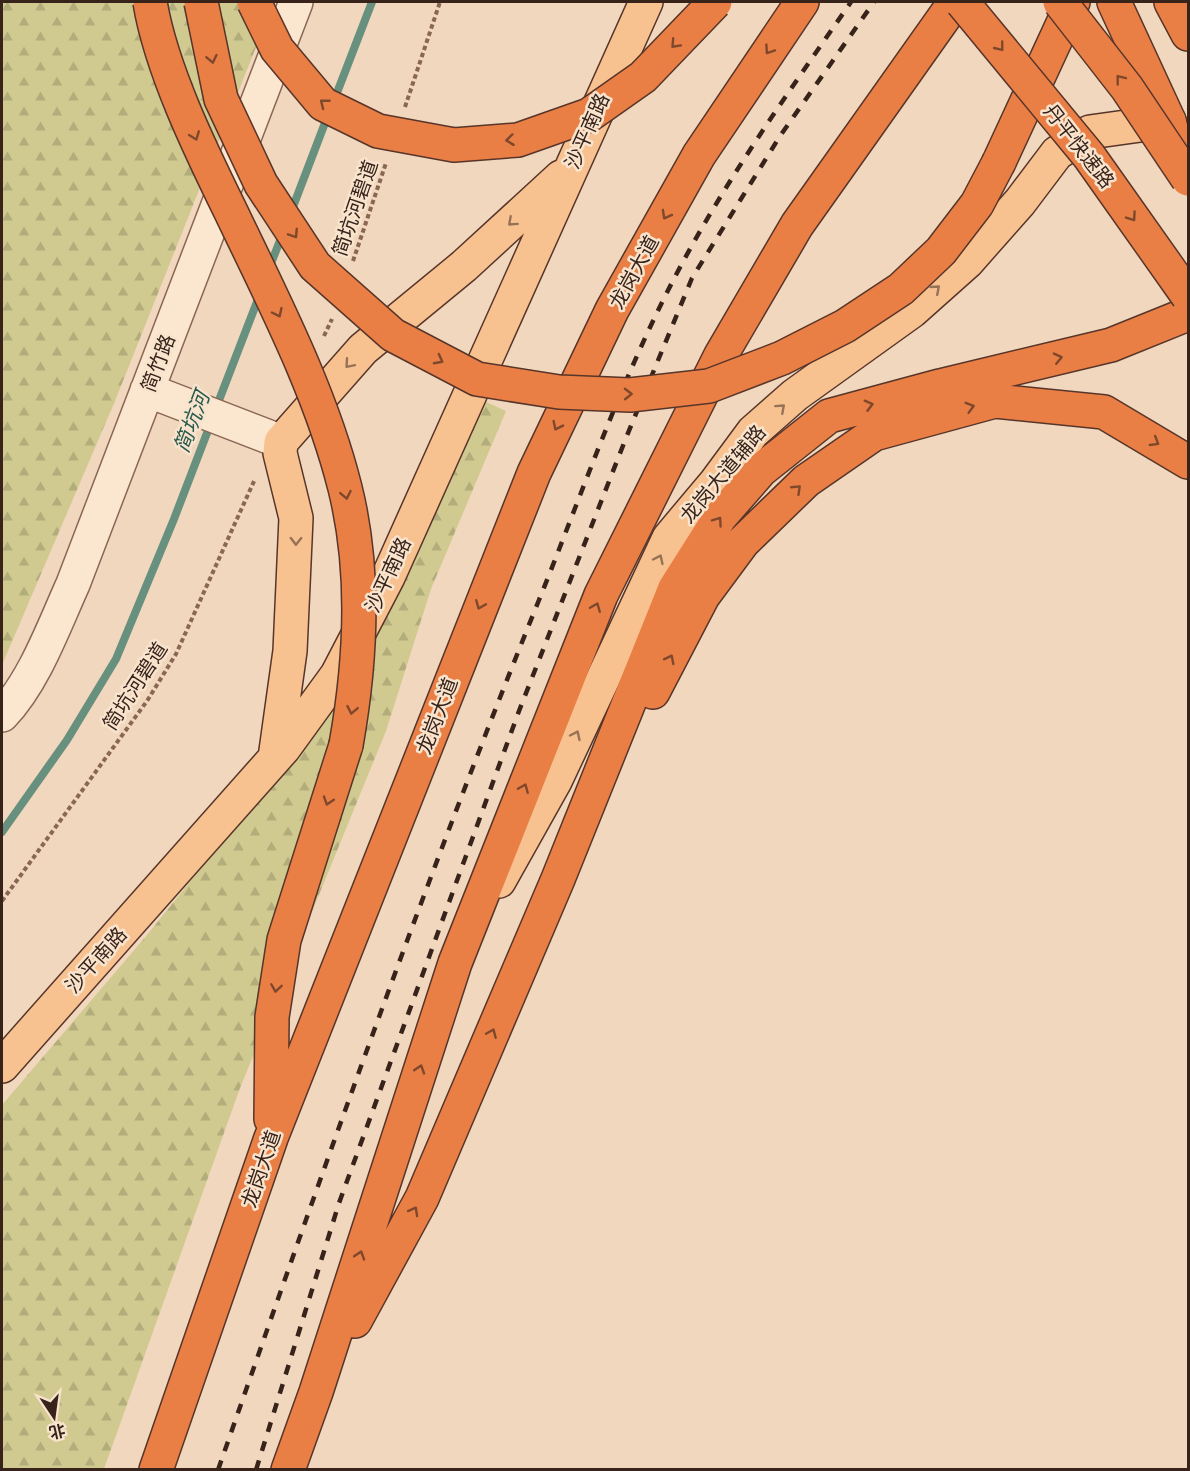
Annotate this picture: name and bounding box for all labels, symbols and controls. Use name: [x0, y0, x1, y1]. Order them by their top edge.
one-way arrow: [671, 37, 682, 48]
one-way arrow: [992, 40, 1003, 51]
one-way arrow: [765, 43, 776, 54]
one-way arrow: [205, 54, 218, 64]
one-way arrow: [1116, 74, 1127, 85]
street label: 沙平南路: [560, 90, 614, 172]
one-way arrow: [320, 99, 331, 110]
street label: 丹平快速路: [1039, 99, 1119, 193]
one-way arrow: [188, 130, 200, 141]
one-way arrow: [506, 133, 515, 146]
street label: 简坑河碧道: [327, 157, 383, 259]
one-way arrow: [661, 209, 673, 219]
one-way arrow: [1125, 210, 1136, 221]
one-way arrow: [508, 215, 519, 226]
one-way arrow: [286, 228, 298, 238]
street label: 龙岗大道: [604, 231, 664, 313]
one-way arrow: [929, 286, 940, 297]
one-way arrow: [271, 306, 283, 317]
street label: 简竹路: [136, 331, 180, 395]
one-way arrow: [433, 352, 444, 364]
one-way arrow: [1053, 352, 1063, 365]
one-way arrow: [345, 357, 356, 368]
water label: 简坑河: [170, 385, 216, 456]
one-way arrow: [624, 388, 633, 401]
one-way arrow: [864, 400, 874, 413]
one-way arrow: [965, 402, 975, 415]
one-way arrow: [774, 404, 785, 415]
one-way arrow: [552, 419, 564, 430]
street label: 龙岗大道辅路: [675, 420, 771, 528]
one-way arrow: [1149, 435, 1159, 447]
one-way arrow: [789, 486, 800, 497]
one-way arrow: [339, 490, 352, 500]
one-way arrow: [711, 517, 722, 528]
street label: 沙平南路: [360, 534, 416, 616]
one-way arrow: [289, 536, 302, 545]
one-way arrow: [652, 554, 664, 565]
one-way arrow: [475, 599, 487, 610]
one-way arrow: [589, 602, 601, 613]
street label: 简坑河碧道: [98, 638, 172, 734]
one-way arrow: [663, 654, 675, 665]
street label: 龙岗大道: [411, 674, 463, 758]
one-way arrow: [346, 704, 359, 714]
one-way arrow: [569, 731, 581, 742]
one-way arrow: [517, 783, 529, 794]
one-way arrow: [323, 795, 335, 806]
street label: 沙平南路: [60, 922, 132, 998]
one-way arrow: [271, 984, 283, 993]
one-way arrow: [485, 1028, 497, 1039]
one-way arrow: [413, 1064, 426, 1075]
street label: 龙岗大道: [237, 1127, 285, 1211]
one-way arrow: [407, 1207, 418, 1218]
one-way arrow: [353, 1250, 366, 1261]
north arrow: [24, 1387, 84, 1447]
text: 北: [47, 1420, 67, 1442]

